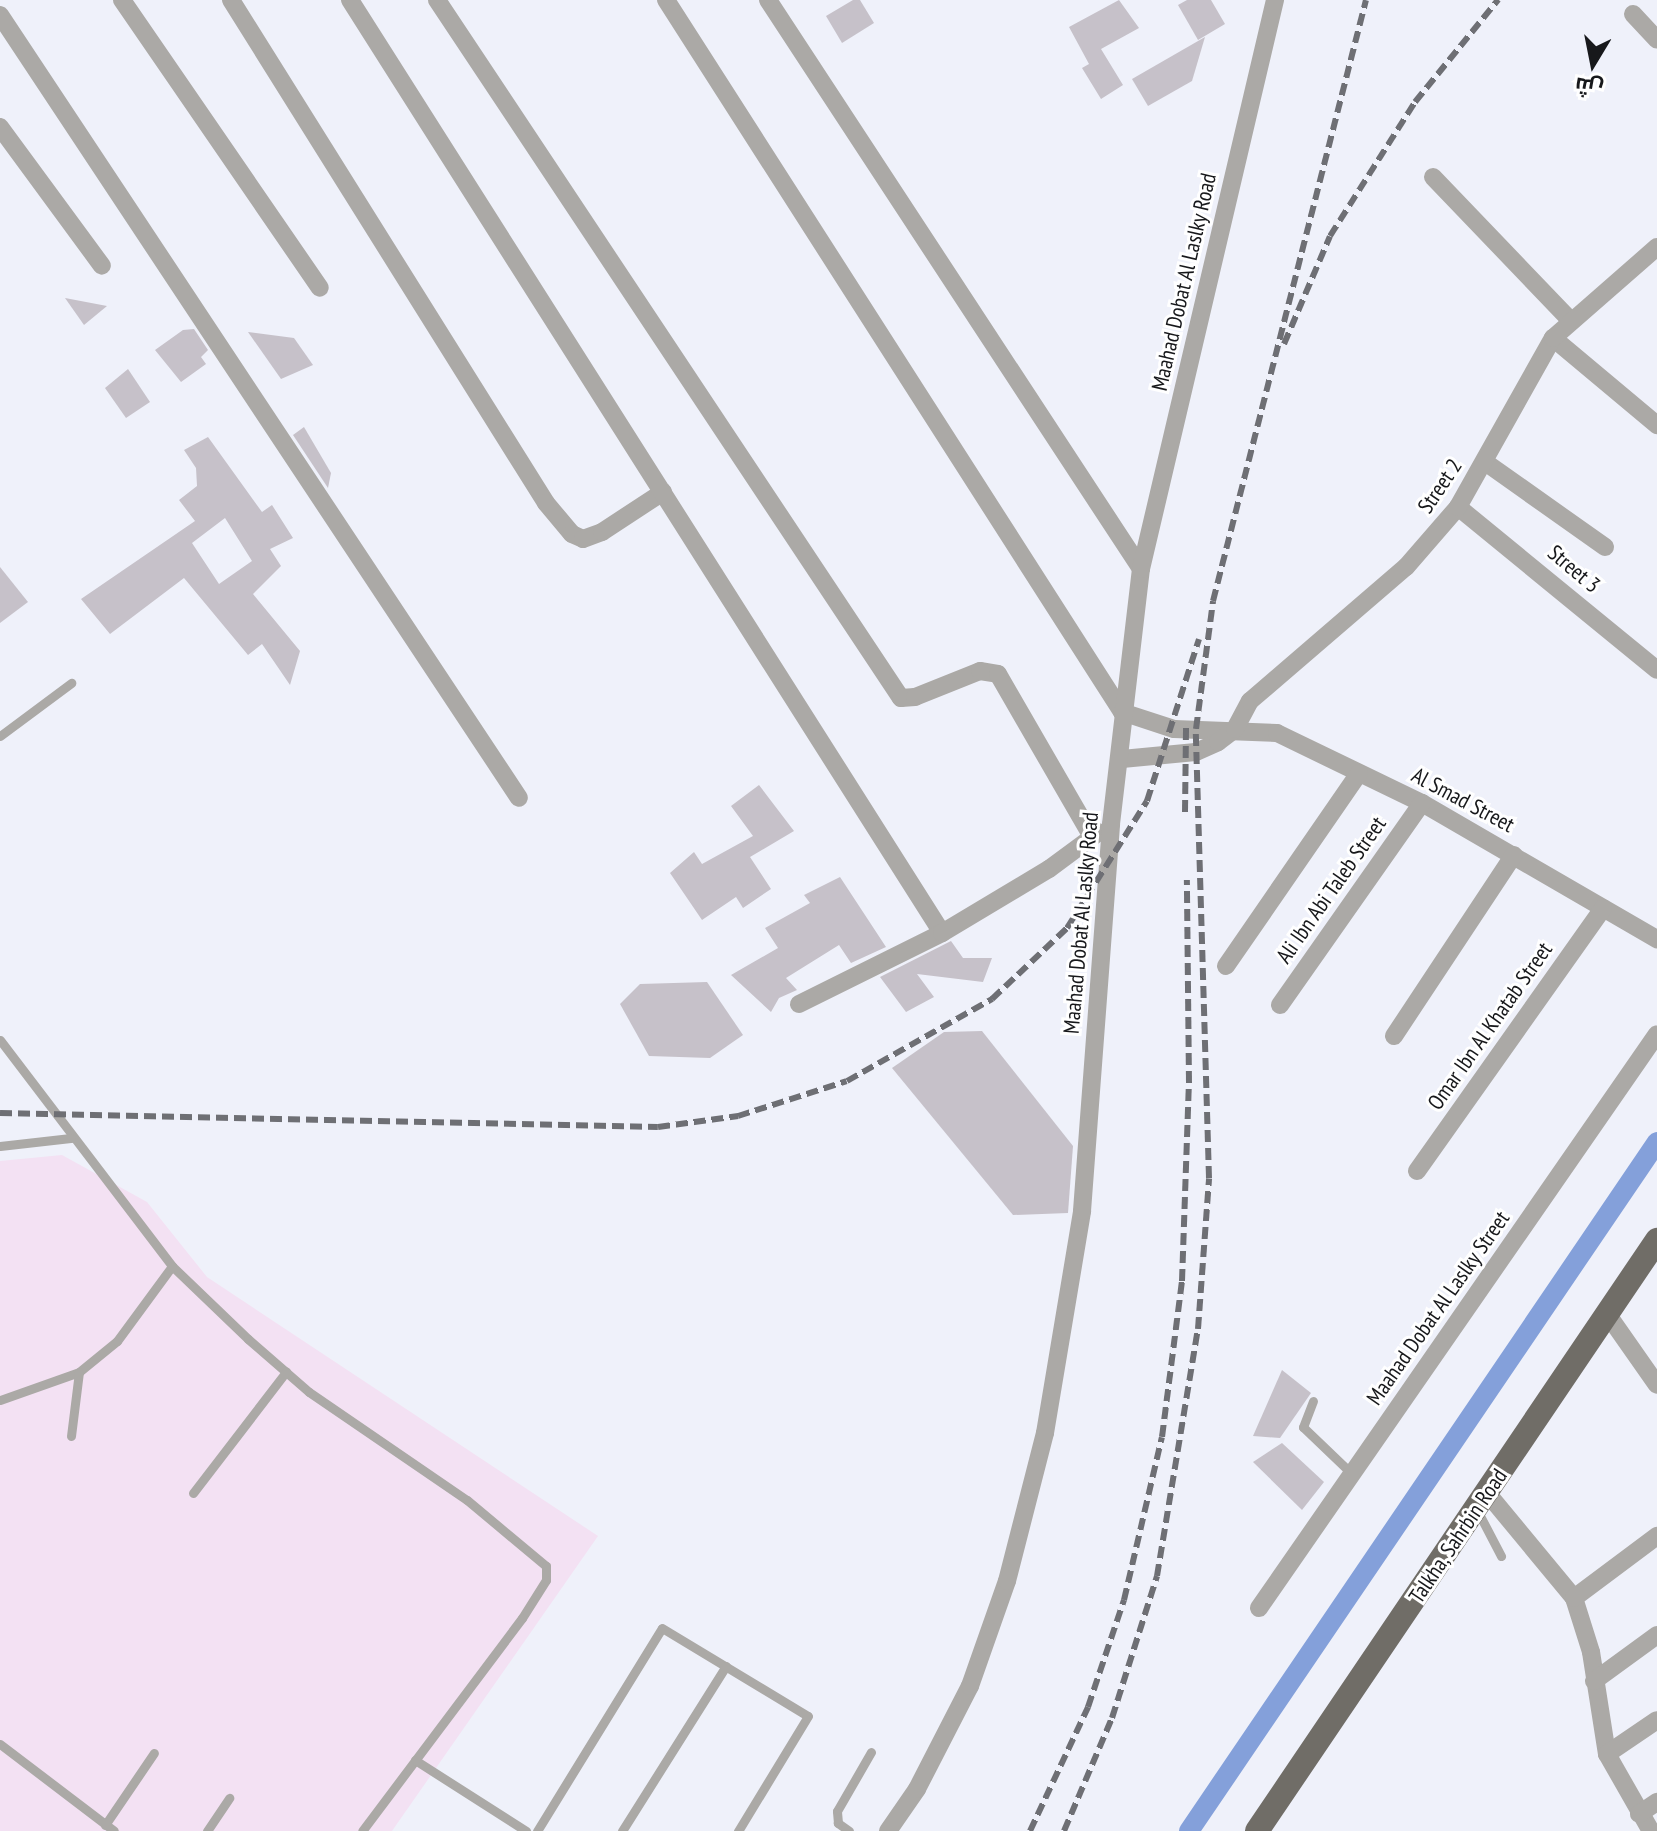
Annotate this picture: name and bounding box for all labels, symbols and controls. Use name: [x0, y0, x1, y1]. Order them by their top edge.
north arrow: [1553, 24, 1633, 104]
text: ش: [1573, 71, 1605, 104]
street label: Maahad Dobat Al Laslky Road: [1146, 170, 1222, 394]
street label: Street 2: [1412, 454, 1468, 518]
street label: Street 3: [1542, 540, 1606, 598]
street label: Al Smad Street: [1407, 762, 1519, 838]
street label: Maahad Dobat Al Laslky Road: [1058, 810, 1104, 1036]
street label: Ali Ibn Abi Taleb Street: [1270, 811, 1392, 969]
street label: Omar Ibn Al Khatab Street: [1422, 937, 1558, 1115]
street label: Maahad Dobat Al Laslky Street: [1361, 1205, 1515, 1411]
street label: Talkha, Sahrbin Road: [1403, 1463, 1513, 1609]

